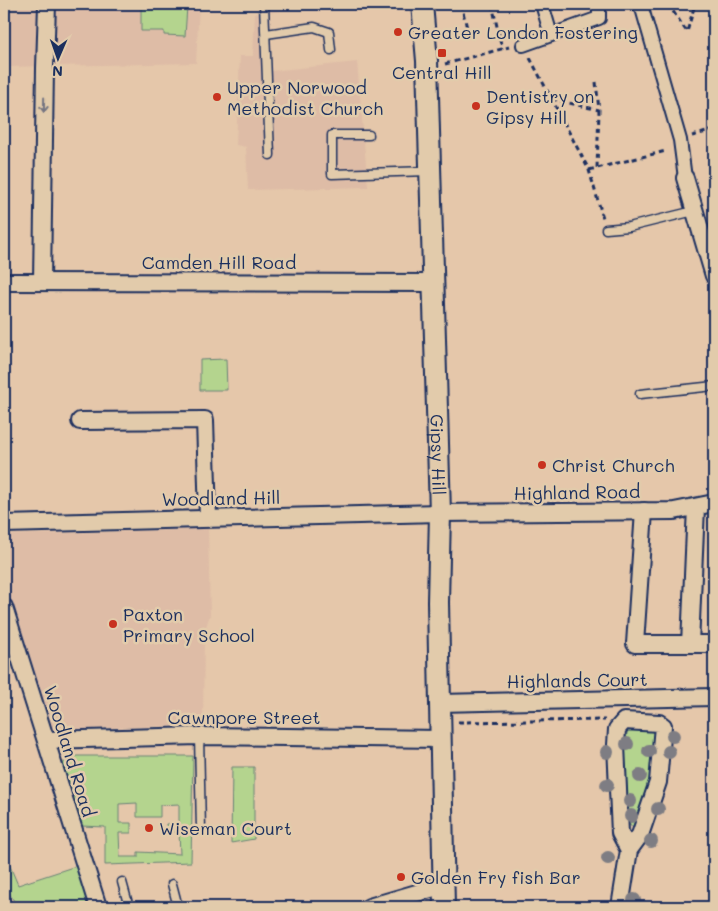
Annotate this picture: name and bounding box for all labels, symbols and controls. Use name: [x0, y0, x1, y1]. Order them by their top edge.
place label: Greater London Fostering: [408, 20, 638, 44]
marker: Greater London Fostering: [392, 26, 404, 38]
north arrow: [32, 32, 82, 82]
marker: Central Hill: [436, 47, 448, 59]
place label: Central Hill: [392, 60, 492, 84]
text: N: [52, 62, 63, 81]
place label: Upper Norwood Methodist Church: [227, 75, 383, 120]
place label: Dentistry on Gipsy Hill: [486, 84, 594, 129]
marker: Upper Norwood Methodist Church: [211, 91, 223, 103]
one-way arrow: [39, 96, 49, 113]
marker: Dentistry on Gipsy Hill: [470, 100, 482, 112]
street label: Camden Hill Road: [142, 250, 296, 274]
street label: Gipsy Hill: [425, 414, 451, 496]
place label: Christ Church: [552, 453, 675, 477]
marker: Christ Church: [536, 459, 548, 471]
street label: Highland Road: [513, 479, 641, 505]
street label: Woodland Hill: [161, 485, 281, 511]
place label: Paxton Primary School: [123, 602, 255, 647]
marker: Paxton Primary School: [107, 618, 119, 630]
street label: Highlands Court: [506, 667, 648, 693]
street label: Woodland Road: [39, 682, 101, 820]
street label: Cawnpore Street: [167, 705, 321, 729]
place label: Wiseman Court: [159, 816, 292, 840]
marker: Wiseman Court: [143, 822, 155, 834]
place label: Golden Fry fish Bar: [411, 865, 581, 889]
marker: Golden Fry fish Bar: [395, 871, 407, 883]

